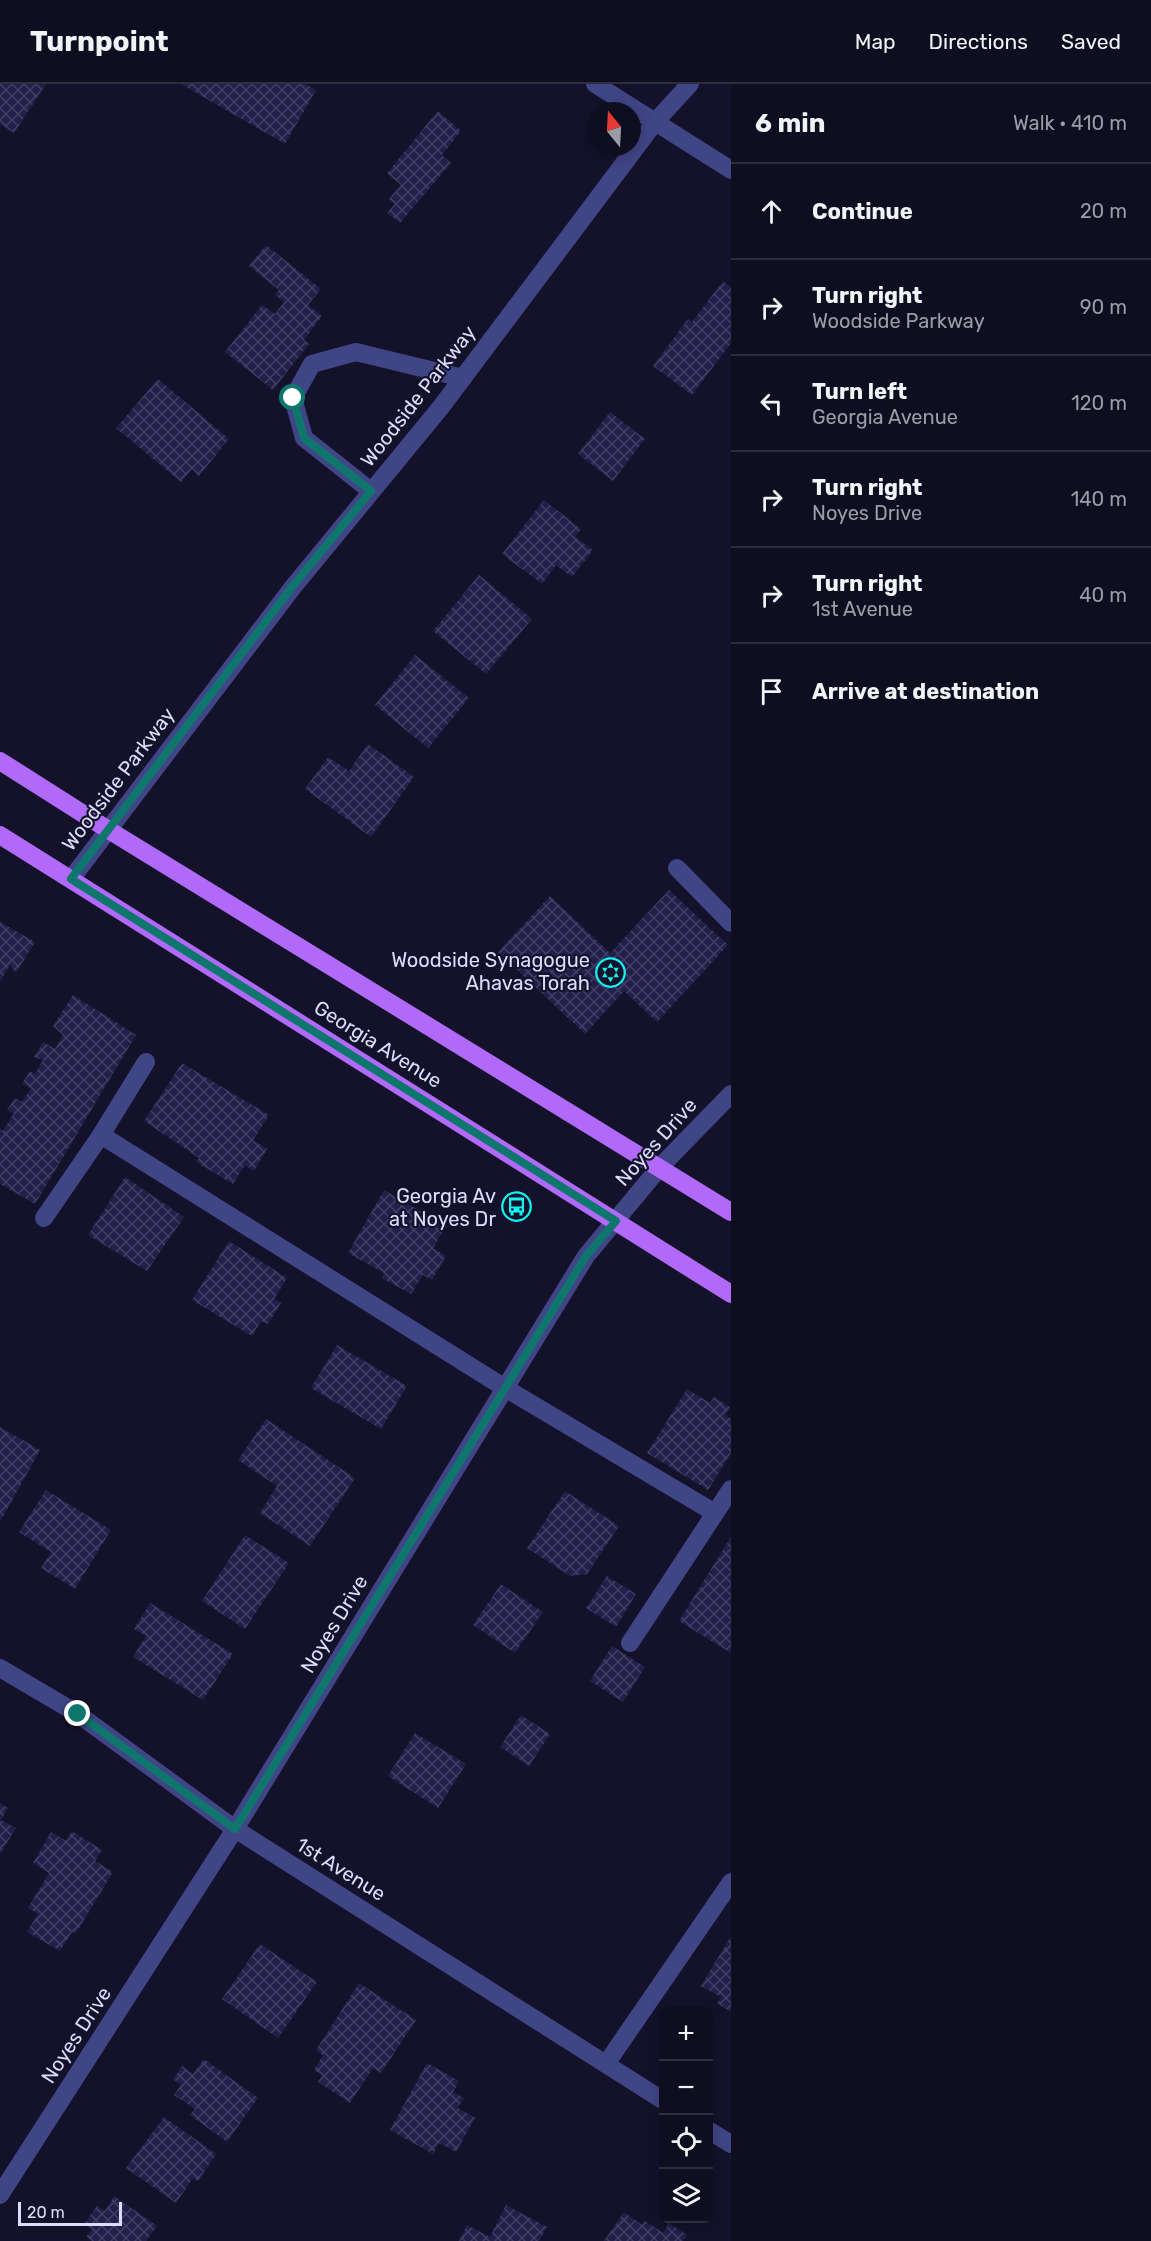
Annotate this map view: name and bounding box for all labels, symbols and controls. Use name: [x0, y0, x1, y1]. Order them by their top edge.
text: Turnpoint: [30, 25, 169, 58]
text: Map: [855, 29, 896, 54]
text: Directions: [929, 29, 1028, 54]
text: Saved: [1061, 29, 1121, 54]
north arrow: [587, 102, 641, 156]
text: 6 min: [755, 108, 825, 139]
text: Walk · 410 m: [1013, 111, 1127, 135]
icon: ahead: [755, 195, 788, 228]
text: Continue: [812, 198, 913, 225]
text: 20 m: [1080, 199, 1127, 223]
text: Turn right: [812, 282, 922, 309]
icon: right: [755, 291, 788, 324]
text: 90 m: [1080, 295, 1127, 319]
text: Woodside Parkway: [812, 309, 985, 333]
street label: Woodside Parkway: [355, 321, 481, 471]
text: Turn left: [812, 378, 907, 405]
route start: [279, 384, 305, 410]
icon: left: [755, 387, 788, 420]
text: 120 m: [1071, 391, 1127, 415]
text: Georgia Avenue: [812, 405, 958, 429]
text: Turn right: [812, 474, 922, 501]
icon: right: [755, 483, 788, 516]
text: 140 m: [1071, 487, 1127, 511]
text: Noyes Drive: [812, 501, 922, 525]
text: Turn right: [812, 570, 922, 597]
icon: right: [755, 579, 788, 612]
text: 40 m: [1079, 583, 1127, 607]
text: 1st Avenue: [812, 597, 913, 621]
icon: arrive: [755, 675, 788, 708]
text: Arrive at destination: [812, 678, 1039, 705]
street label: Woodside Parkway: [56, 703, 180, 855]
place label: Woodside Synagogue Ahavas Torah: [391, 948, 590, 995]
synagogue icon: Woodside Synagogue Ahavas Torah: [595, 956, 627, 988]
street label: Georgia Avenue: [310, 995, 446, 1093]
street label: Noyes Drive: [610, 1093, 702, 1191]
place label: Georgia Av at Noyes Dr: [389, 1184, 496, 1231]
bus stop icon: Georgia Av at Noyes Dr: [501, 1191, 533, 1223]
street label: Noyes Drive: [295, 1571, 373, 1677]
route end: [64, 1700, 90, 1726]
street label: 1st Avenue: [292, 1832, 390, 1906]
street label: Noyes Drive: [36, 1982, 116, 2088]
map controls: [659, 2007, 713, 2223]
button: +: [659, 2007, 713, 2061]
button: −: [659, 2061, 713, 2115]
button: locate: [659, 2115, 713, 2169]
button: layers: [659, 2169, 713, 2223]
scale bar: [18, 2199, 122, 2226]
text: 20 m: [27, 2203, 65, 2222]

